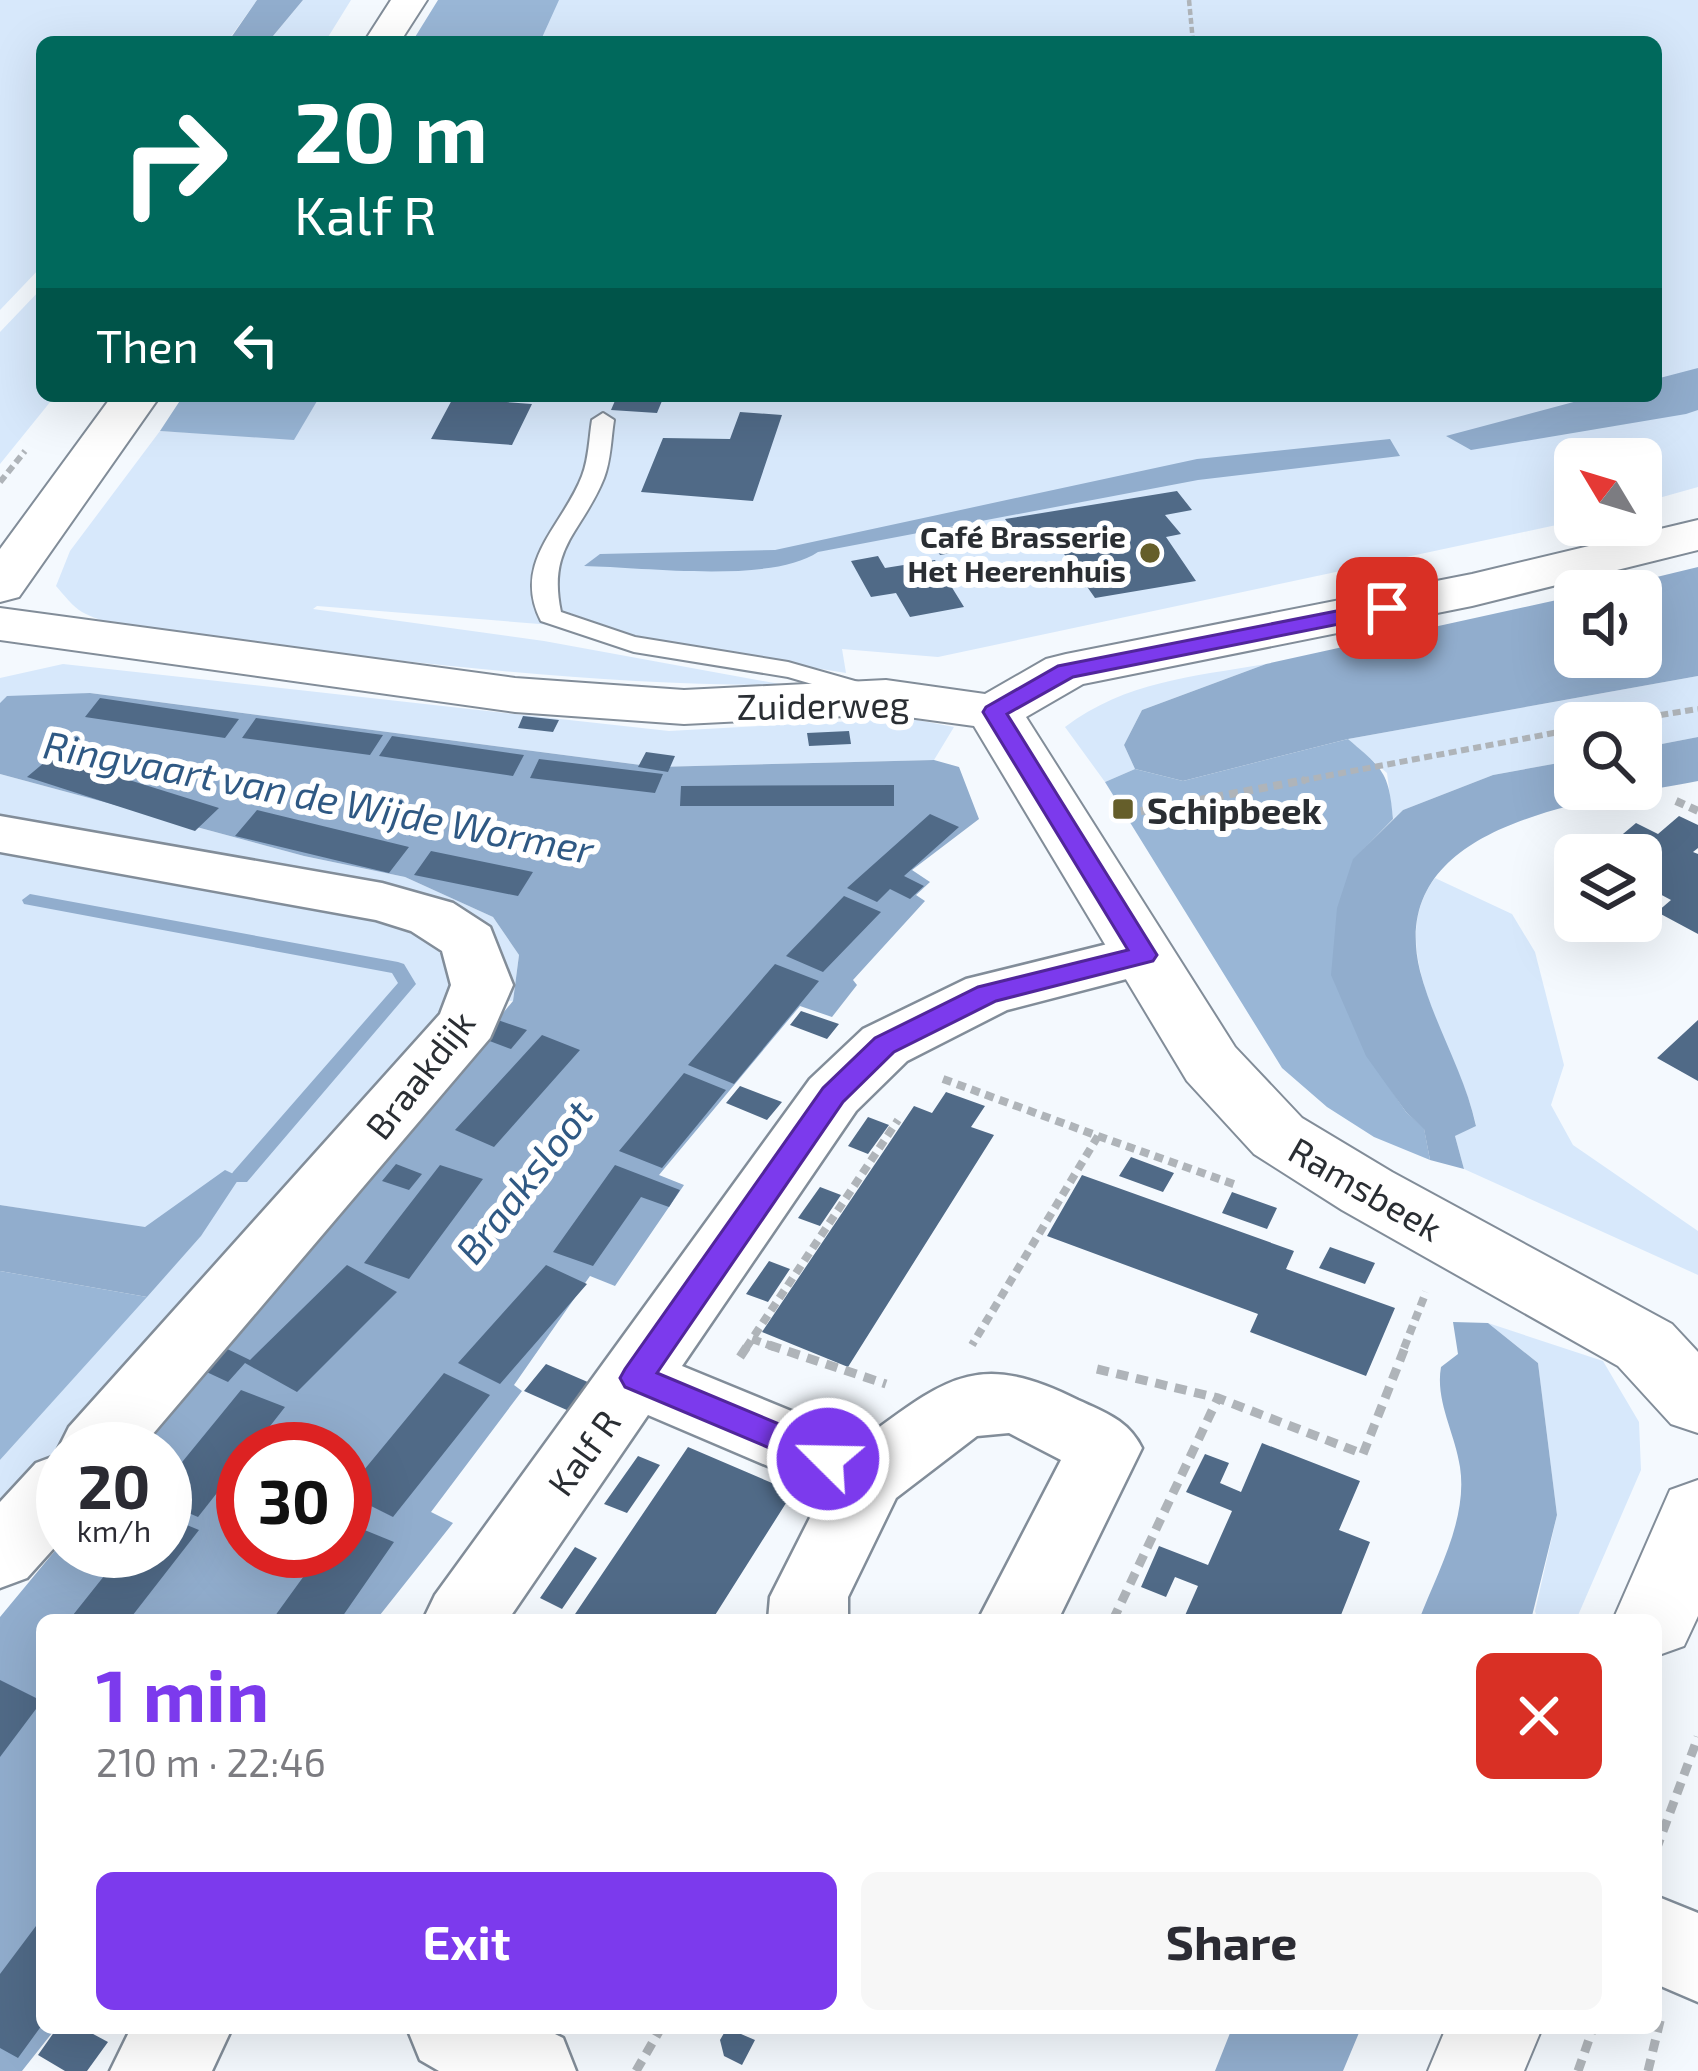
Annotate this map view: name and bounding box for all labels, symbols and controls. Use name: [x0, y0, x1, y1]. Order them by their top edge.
text: 20 m: [294, 79, 488, 180]
icon: right: [96, 84, 252, 240]
text: Kalf R: [294, 181, 436, 246]
icon: left: [223, 312, 289, 378]
text: Then: [96, 318, 199, 372]
north arrow: [1554, 438, 1662, 546]
map controls: [1554, 438, 1662, 942]
place label: Café Brasserie Het Heerenhuis: [907, 518, 1126, 588]
marker: Café Brasserie Het Heerenhuis: [1137, 540, 1163, 566]
pin: [1336, 557, 1438, 659]
button: sound: [1554, 570, 1662, 678]
icon: arrive: [1354, 575, 1420, 641]
street label: Zuiderweg: [736, 681, 910, 727]
button: search: [1554, 702, 1662, 810]
water label: Ringvaart van de Wijde Wormer: [40, 720, 599, 873]
place label: Schipbeek: [1147, 788, 1322, 831]
marker: Schipbeek: [1110, 796, 1136, 822]
button: layers: [1554, 834, 1662, 942]
street label: Braakdijk: [356, 1001, 482, 1147]
water label: Braaksloot: [445, 1090, 601, 1272]
street label: Ramsbeek: [1282, 1127, 1450, 1249]
position arrow: [765, 1396, 891, 1522]
street label: Kalf R: [538, 1401, 628, 1503]
speed limit sign: 30: [216, 1422, 372, 1578]
text: 20: [78, 1449, 150, 1521]
text: km/h: [77, 1512, 151, 1548]
text: 1 min: [96, 1650, 269, 1736]
button: close: [1476, 1653, 1602, 1779]
text: 210 m · 22:46: [96, 1738, 326, 1785]
button: Exit: [96, 1872, 837, 2010]
button: Share: [861, 1872, 1602, 2010]

